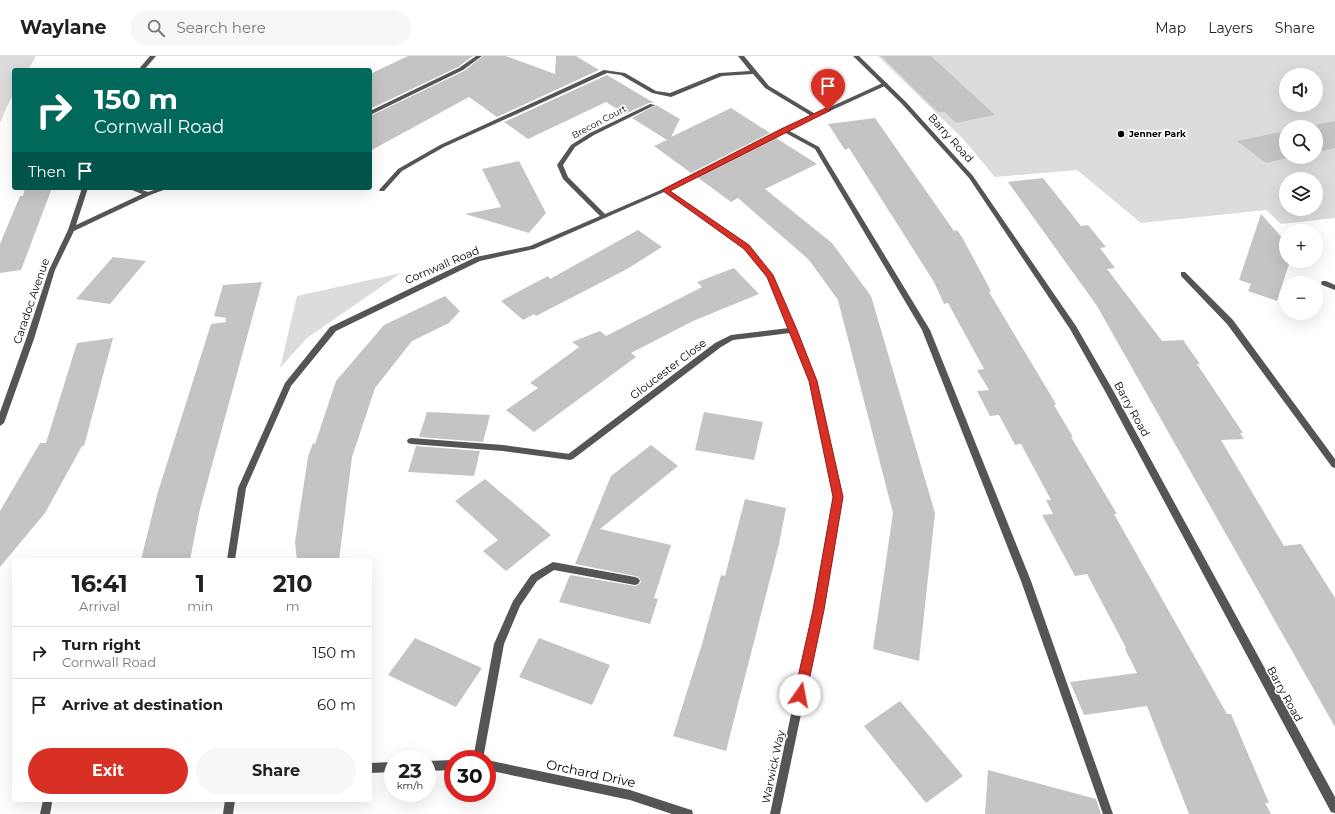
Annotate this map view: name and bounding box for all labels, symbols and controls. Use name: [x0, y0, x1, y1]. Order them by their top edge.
search box: [131, 10, 411, 46]
text: Waylane: [20, 16, 107, 39]
icon: search: [145, 17, 167, 39]
text: Search here: [177, 18, 266, 37]
text: Map: [1155, 19, 1186, 37]
text: Layers: [1208, 19, 1253, 37]
text: Share: [1275, 19, 1315, 37]
map controls: [1279, 68, 1323, 320]
button: sound: [1279, 68, 1323, 112]
pin: [811, 69, 845, 110]
icon: arrive: [817, 75, 839, 97]
text: 150 m: [94, 82, 178, 116]
icon: right: [28, 84, 80, 136]
street label: Brecon Court: [570, 102, 628, 141]
street label: Barry Road: [925, 111, 977, 165]
text: Cornwall Road: [94, 116, 224, 138]
button: search: [1279, 120, 1323, 164]
place label: Jenner Park: [1128, 128, 1186, 139]
marker: Jenner Park: [1116, 129, 1126, 139]
icon: arrive: [74, 160, 96, 182]
text: Then: [28, 162, 66, 181]
button: layers: [1279, 172, 1323, 216]
button: +: [1279, 224, 1323, 268]
street label: Cornwall Road: [403, 243, 481, 287]
street label: Caradoc Avenue: [10, 256, 52, 346]
button: −: [1279, 276, 1323, 320]
street label: Gloucester Close: [627, 336, 709, 402]
street label: Barry Road: [1111, 379, 1153, 439]
text: 16:41: [71, 569, 128, 598]
text: 1: [196, 569, 205, 598]
text: 210: [273, 569, 313, 598]
text: Arrival: [79, 598, 120, 614]
text: min: [187, 598, 213, 614]
text: m: [286, 598, 300, 614]
text: Turn right: [62, 635, 141, 654]
icon: right: [28, 642, 50, 664]
text: 150 m: [312, 643, 356, 662]
text: Cornwall Road: [62, 654, 156, 670]
street label: Barry Road: [1264, 664, 1306, 724]
position arrow: [779, 674, 821, 716]
icon: arrive: [28, 694, 50, 716]
text: Arrive at destination: [62, 695, 223, 714]
text: 60 m: [317, 695, 356, 714]
street label: Warwick Way: [758, 729, 788, 805]
button: Exit: [28, 748, 188, 794]
button: Share: [196, 748, 356, 794]
speed limit sign: 30: [444, 750, 496, 802]
street label: Orchard Drive: [545, 756, 637, 790]
text: 23: [398, 759, 422, 783]
text: km/h: [397, 779, 423, 792]

